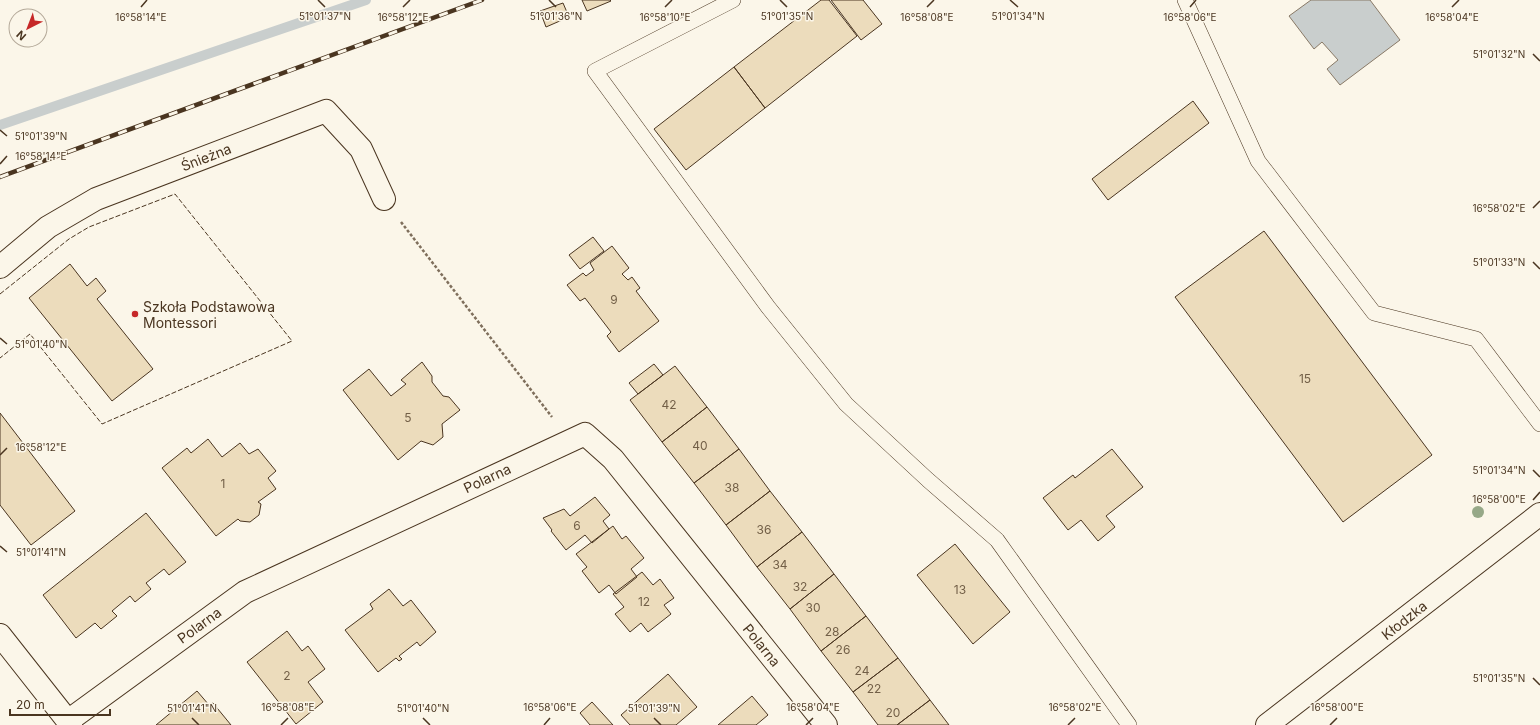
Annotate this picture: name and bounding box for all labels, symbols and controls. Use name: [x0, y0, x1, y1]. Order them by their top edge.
north arrow: [8, 8, 48, 48]
text: 51°01'37"N: [299, 10, 351, 22]
text: 51°01'36"N: [530, 10, 582, 22]
text: 51°01'35"N: [761, 10, 813, 22]
text: 51°01'34"N: [992, 10, 1044, 22]
text: 16°58'14"E: [115, 11, 167, 23]
text: 16°58'12"E: [378, 11, 428, 23]
text: 16°58'10"E: [639, 11, 691, 23]
text: 16°58'08"E: [900, 11, 954, 23]
text: 16°58'06"E: [1163, 11, 1217, 23]
text: 16°58'04"E: [1425, 11, 1479, 23]
text: N: [14, 27, 29, 43]
text: 51°01'32"N: [1473, 48, 1525, 60]
text: 51°01'39"N: [15, 130, 67, 142]
street label: Śnieżna: [178, 140, 234, 174]
text: 16°58'14"E: [15, 150, 67, 162]
text: 16°58'02"E: [1472, 202, 1526, 214]
text: 51°01'33"N: [1473, 256, 1525, 268]
house number: 9: [610, 292, 618, 307]
place label: Szkoła Podstawowa Montessori: [143, 298, 275, 331]
marker: Szkoła Podstawowa Montessori: [130, 309, 140, 319]
text: 51°01'40"N: [15, 338, 67, 350]
house number: 15: [1299, 371, 1311, 386]
house number: 42: [661, 397, 677, 412]
house number: 5: [404, 410, 412, 425]
house number: 40: [692, 438, 708, 453]
text: 16°58'12"E: [16, 441, 66, 453]
street label: Polarna: [461, 460, 513, 496]
text: 51°01'34"N: [1473, 464, 1525, 476]
house number: 1: [221, 476, 225, 491]
house number: 38: [725, 480, 739, 495]
text: 16°58'00"E: [1472, 493, 1526, 505]
house number: 6: [573, 518, 581, 533]
house number: 36: [757, 522, 771, 537]
text: 51°01'41"N: [16, 546, 66, 558]
house number: 34: [772, 557, 788, 572]
house number: 32: [793, 579, 807, 594]
house number: 13: [954, 582, 966, 597]
house number: 12: [638, 594, 650, 609]
street label: Kłodzka: [1378, 597, 1430, 643]
house number: 30: [806, 600, 820, 615]
street label: Polarna: [174, 603, 224, 647]
street label: Polarna: [740, 620, 784, 670]
house number: 28: [825, 624, 839, 639]
house number: 26: [836, 642, 850, 657]
house number: 24: [855, 663, 870, 678]
house number: 2: [283, 668, 291, 683]
text: 51°01'35"N: [1473, 672, 1525, 684]
house number: 22: [867, 681, 881, 696]
scale bar: [10, 691, 110, 717]
text: 20 m: [16, 697, 45, 712]
text: 16°58'08"E: [261, 701, 315, 713]
text: 16°58'06"E: [523, 701, 577, 713]
text: 16°58'04"E: [786, 701, 840, 713]
text: 16°58'02"E: [1048, 701, 1102, 713]
text: 16°58'00"E: [1310, 701, 1364, 713]
text: 51°01'41"N: [167, 702, 217, 714]
text: 51°01'40"N: [397, 702, 449, 714]
text: 51°01'39"N: [628, 702, 680, 714]
house number: 20: [886, 705, 900, 720]

